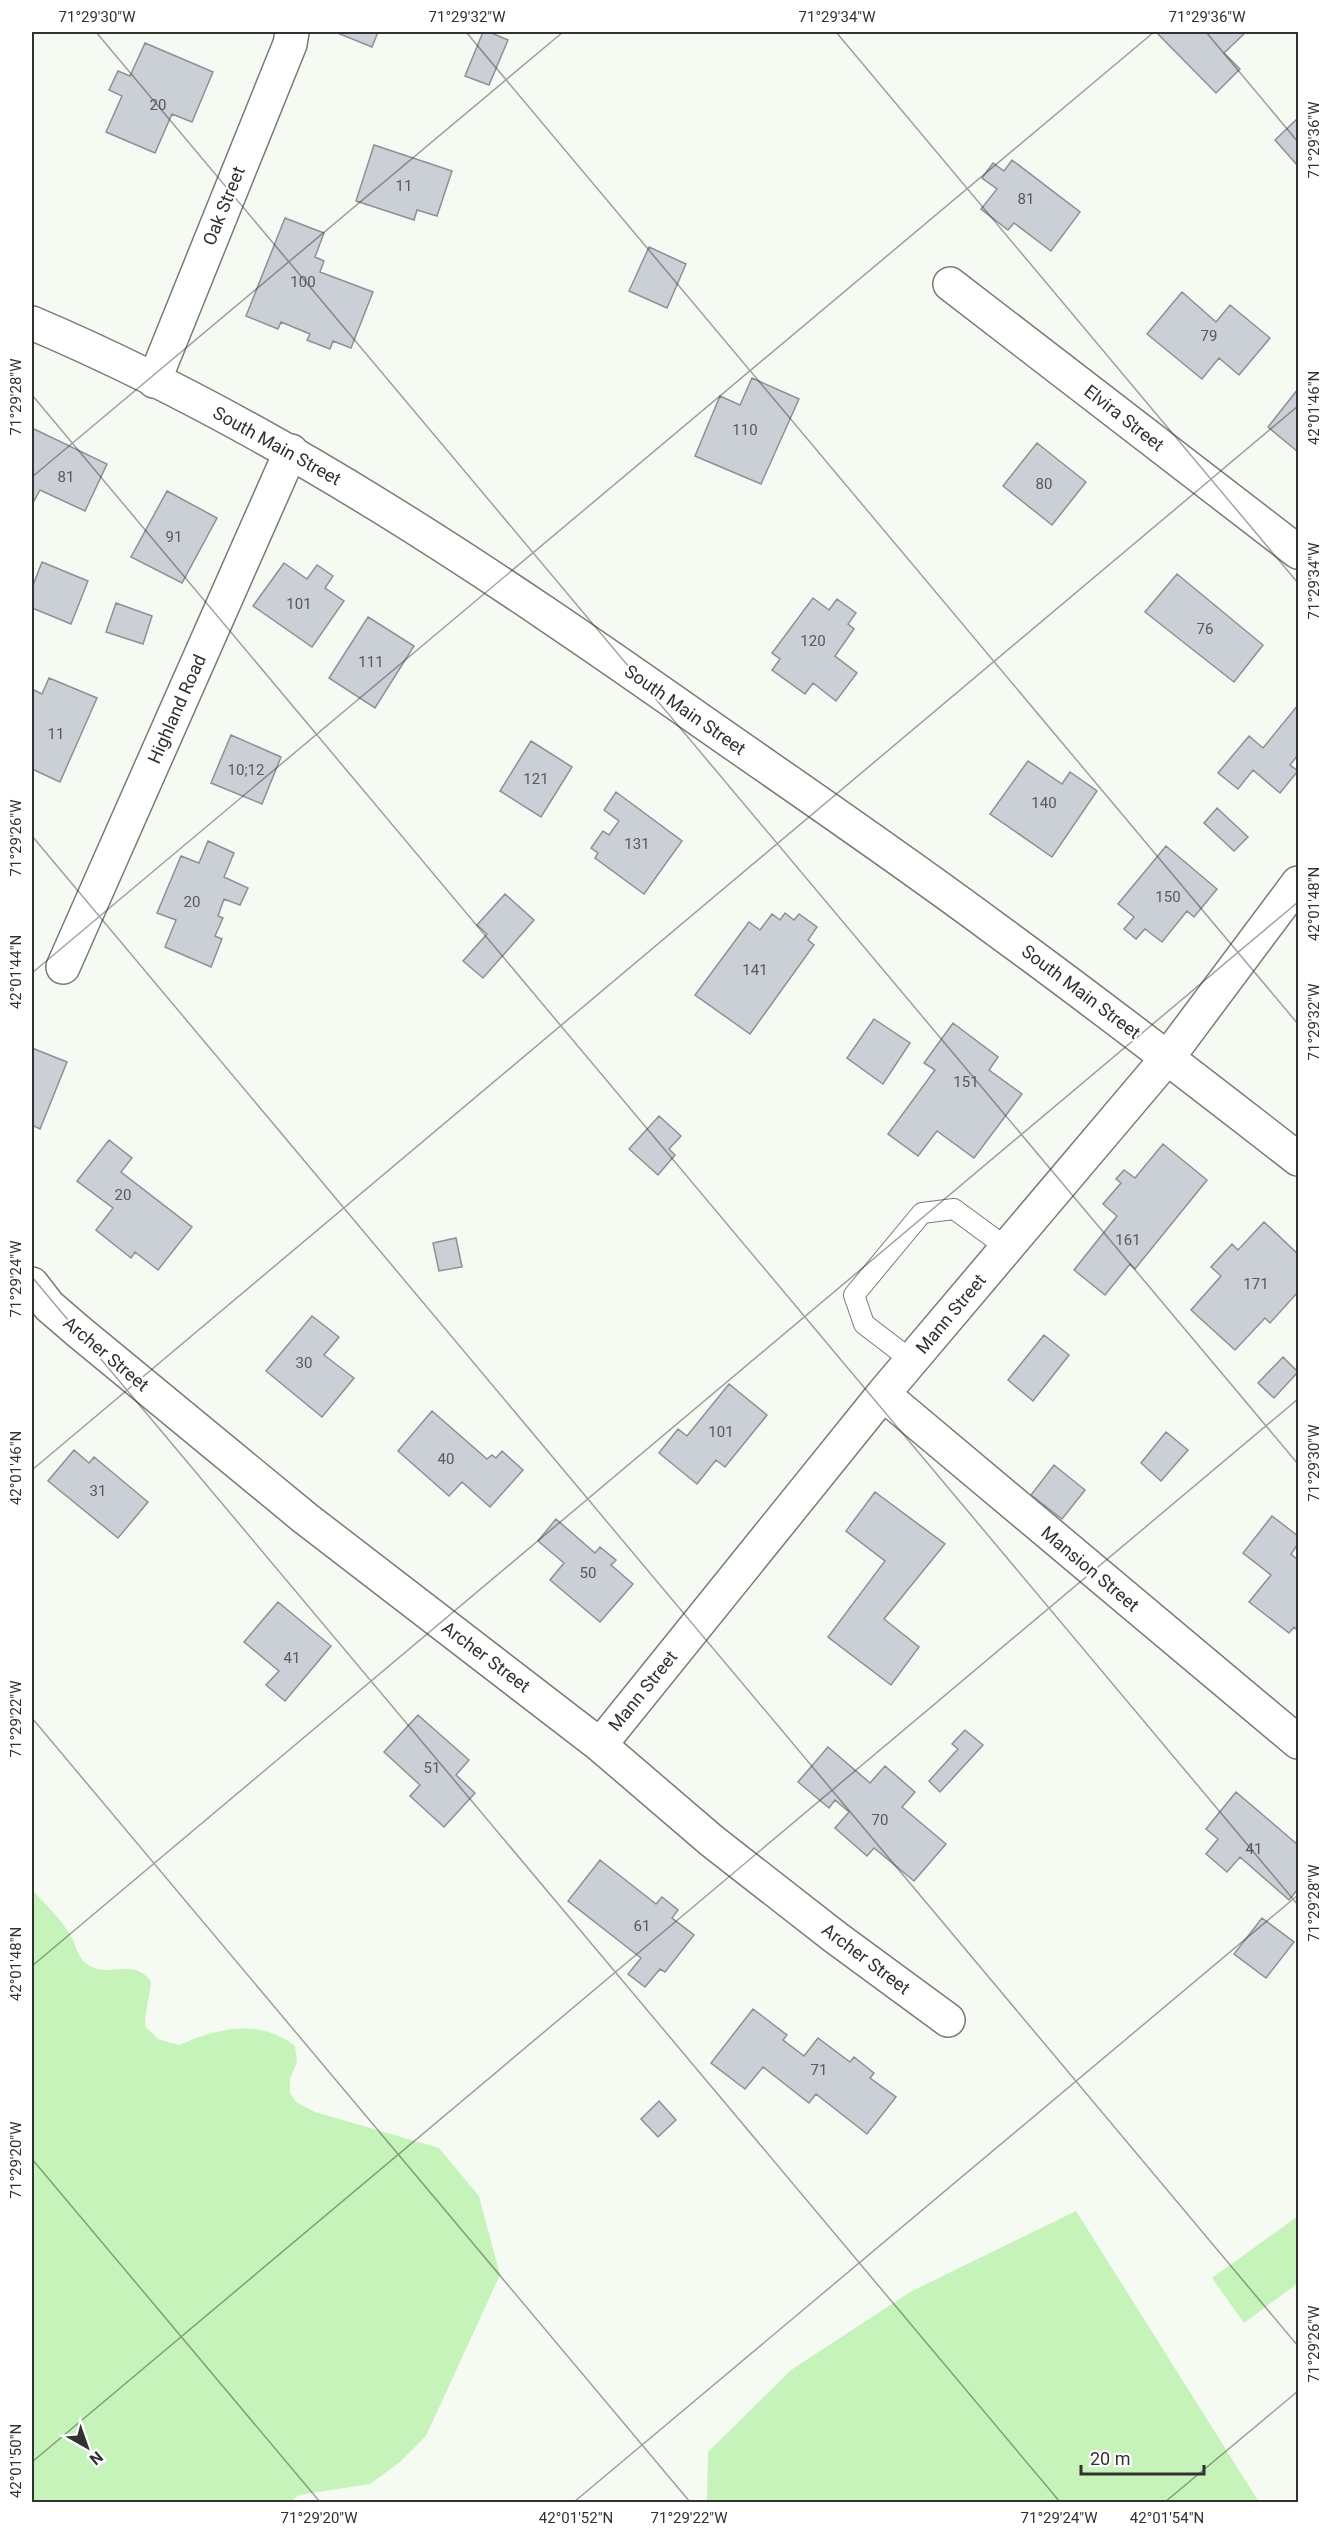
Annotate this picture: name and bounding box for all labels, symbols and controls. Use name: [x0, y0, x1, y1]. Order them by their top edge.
text: 71°29'30"W: [59, 8, 135, 26]
text: 71°29'32"W: [429, 8, 505, 26]
text: 71°29'34"W: [799, 8, 875, 26]
text: 71°29'36"W: [1169, 8, 1245, 26]
house number: 20: [150, 96, 166, 114]
text: 71°29'36"W: [1305, 102, 1323, 178]
street label: Oak Street: [198, 163, 249, 248]
house number: 11: [396, 177, 412, 195]
house number: 81: [1018, 190, 1034, 208]
house number: 100: [290, 273, 316, 291]
house number: 79: [1201, 327, 1217, 345]
text: 71°29'28"W: [7, 359, 25, 435]
text: 42°01'46"N: [1305, 371, 1323, 445]
street label: Elvira Street: [1080, 380, 1168, 455]
street label: South Main Street: [210, 402, 345, 489]
house number: 110: [732, 421, 758, 439]
house number: 81: [58, 468, 74, 486]
house number: 80: [1036, 475, 1052, 493]
house number: 91: [166, 528, 182, 546]
text: 71°29'34"W: [1305, 543, 1323, 619]
house number: 101: [286, 595, 312, 613]
house number: 76: [1197, 620, 1213, 638]
house number: 120: [800, 632, 826, 650]
street label: Highland Road: [143, 651, 210, 767]
house number: 111: [358, 653, 384, 671]
street label: South Main Street: [621, 660, 750, 759]
house number: 11: [48, 725, 64, 743]
house number: 10;12: [228, 761, 264, 779]
house number: 121: [523, 770, 549, 788]
house number: 140: [1031, 794, 1057, 812]
text: 71°29'26"W: [7, 800, 25, 876]
house number: 131: [624, 835, 650, 853]
text: 42°01'48"N: [1305, 867, 1323, 941]
house number: 150: [1155, 888, 1181, 906]
house number: 20: [184, 893, 200, 911]
text: 42°01'44"N: [7, 935, 25, 1009]
street label: South Main Street: [1018, 940, 1145, 1043]
house number: 141: [742, 961, 768, 979]
text: 71°29'32"W: [1305, 984, 1323, 1060]
house number: 151: [953, 1073, 979, 1091]
house number: 20: [115, 1186, 131, 1204]
house number: 161: [1115, 1231, 1141, 1249]
text: 71°29'24"W: [7, 1241, 25, 1317]
street label: Mann Street: [911, 1270, 990, 1358]
house number: 171: [1243, 1275, 1269, 1293]
street label: Archer Street: [60, 1312, 153, 1395]
house number: 30: [296, 1354, 312, 1372]
house number: 101: [708, 1423, 734, 1441]
text: 71°29'30"W: [1305, 1425, 1323, 1501]
text: 42°01'46"N: [7, 1431, 25, 1505]
house number: 40: [438, 1450, 454, 1468]
house number: 31: [90, 1482, 106, 1500]
street label: Mansion Street: [1037, 1522, 1144, 1616]
house number: 50: [580, 1564, 596, 1582]
street label: Archer Street: [438, 1617, 534, 1697]
street label: Mann Street: [604, 1646, 681, 1735]
house number: 41: [284, 1649, 300, 1667]
text: 71°29'22"W: [7, 1681, 25, 1757]
house number: 51: [424, 1759, 440, 1777]
house number: 70: [872, 1811, 888, 1829]
house number: 41: [1246, 1840, 1262, 1858]
text: 71°29'28"W: [1305, 1865, 1323, 1941]
house number: 61: [634, 1917, 650, 1935]
street label: Archer Street: [818, 1919, 914, 1999]
text: 42°01'48"N: [7, 1927, 25, 2001]
house number: 71: [811, 2061, 827, 2079]
text: 71°29'20"W: [7, 2122, 25, 2198]
text: 71°29'26"W: [1305, 2306, 1323, 2382]
north arrow: [57, 2417, 117, 2477]
text: 42°01'50"N: [7, 2424, 25, 2498]
scale bar: [1081, 2438, 1204, 2476]
text: N: [86, 2447, 107, 2469]
text: 20 m: [1090, 2448, 1130, 2469]
text: 71°29'20"W: [281, 2509, 357, 2527]
text: 42°01'52"N: [539, 2509, 613, 2527]
text: 71°29'22"W: [651, 2509, 727, 2527]
text: 71°29'24"W: [1021, 2509, 1097, 2527]
text: 42°01'54"N: [1130, 2509, 1204, 2527]

